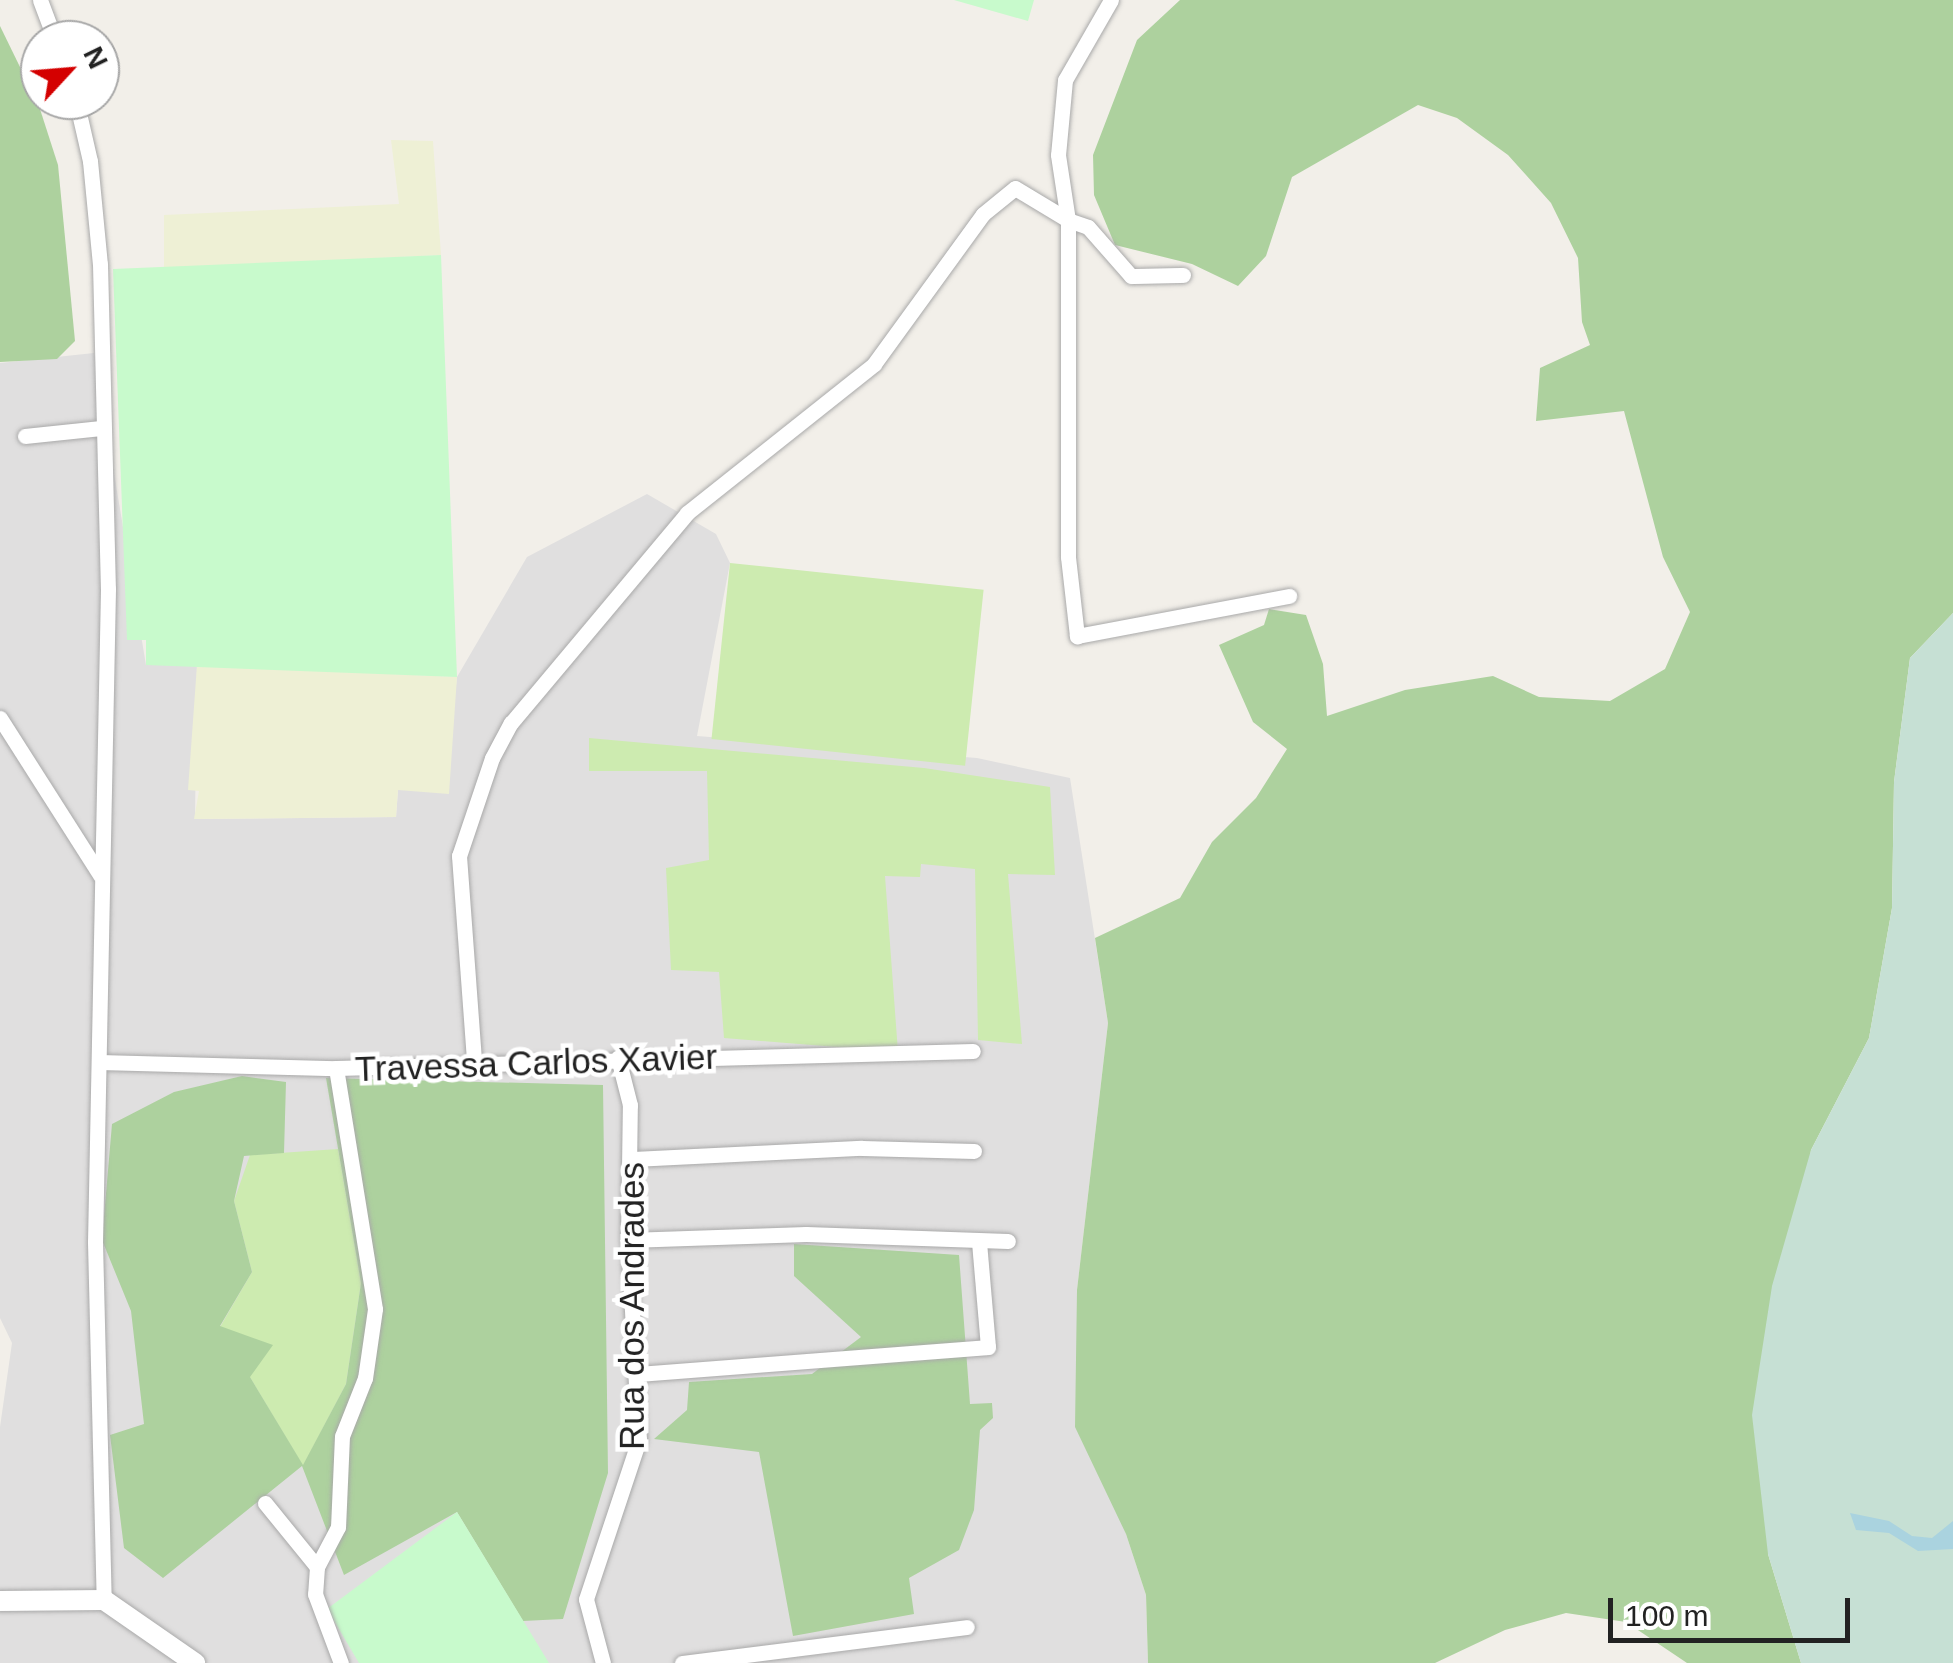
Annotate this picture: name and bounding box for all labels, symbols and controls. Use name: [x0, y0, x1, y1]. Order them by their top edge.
north arrow: [20, 20, 120, 120]
text: N: [77, 42, 114, 73]
street label: Travessa Carlos Xavier: [354, 1036, 718, 1090]
street label: Rua dos Andrades: [611, 1161, 653, 1451]
scale bar: [1613, 1578, 1856, 1640]
text: 100 m: [1625, 1599, 1708, 1632]

